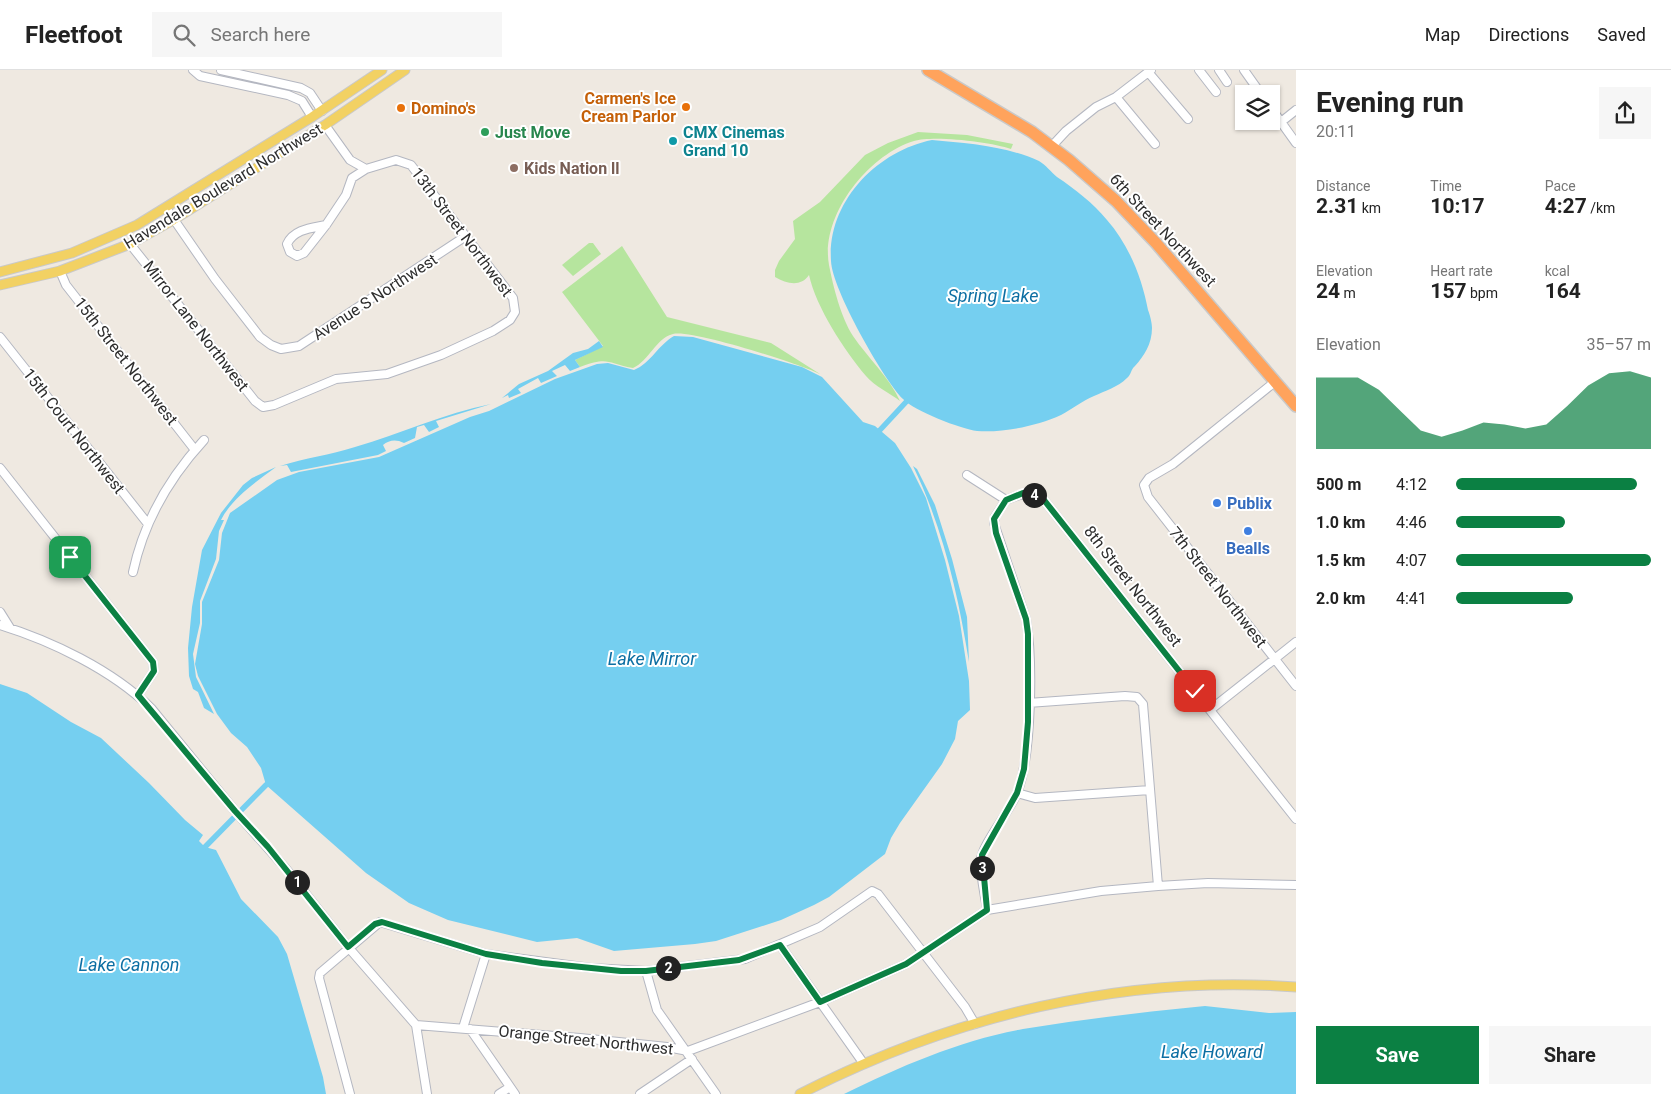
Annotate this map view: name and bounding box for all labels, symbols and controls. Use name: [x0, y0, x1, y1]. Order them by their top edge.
search box: [152, 12, 502, 57]
text: Fleetfoot: [25, 21, 122, 49]
icon: search: [170, 21, 198, 49]
text: Search here: [210, 23, 310, 46]
text: Map: [1425, 24, 1460, 45]
text: Directions: [1488, 24, 1569, 45]
text: Saved: [1597, 24, 1646, 45]
map controls: [1235, 85, 1280, 130]
button: layers: [1235, 85, 1280, 130]
text: Evening run: [1316, 86, 1464, 119]
button: share: [1599, 87, 1651, 139]
place label: Carmen's Ice Cream Parlor: [581, 89, 676, 126]
place label: Domino's: [411, 99, 476, 118]
marker: Carmen's Ice Cream Parlor: [680, 101, 692, 113]
marker: Domino's: [395, 102, 407, 114]
street label: Havendale Boulevard Northwest: [120, 119, 326, 253]
text: 20:11: [1316, 122, 1356, 141]
place label: Just Move: [495, 123, 570, 142]
place label: CMX Cinemas Grand 10: [683, 123, 785, 160]
marker: Just Move: [479, 126, 491, 138]
marker: CMX Cinemas Grand 10: [667, 135, 679, 147]
place label: Kids Nation ll: [524, 159, 620, 178]
marker: Kids Nation ll: [508, 162, 520, 174]
street label: 13th Street Northwest: [407, 164, 517, 300]
street label: 6th Street Northwest: [1106, 170, 1220, 290]
text: Distance: [1316, 178, 1371, 194]
text: Time: [1430, 178, 1462, 194]
text: Pace: [1545, 178, 1576, 194]
text: 2.31: [1316, 194, 1358, 218]
text: 10:17: [1430, 194, 1484, 218]
text: 4:27: [1545, 194, 1587, 218]
text: km: [1358, 200, 1381, 216]
text: /km: [1587, 200, 1615, 216]
street label: Avenue S Northwest: [309, 250, 441, 344]
street label: Mirror Lane Northwest: [139, 257, 253, 395]
text: Elevation: [1316, 263, 1373, 279]
text: Heart rate: [1430, 263, 1493, 279]
text: kcal: [1545, 263, 1570, 279]
text: 24: [1316, 279, 1340, 303]
text: 157: [1430, 279, 1466, 303]
text: 164: [1545, 279, 1581, 303]
water label: Spring Lake: [947, 285, 1039, 306]
text: m: [1340, 285, 1356, 301]
text: bpm: [1466, 285, 1498, 301]
street label: 15th Street Northwest: [70, 293, 182, 429]
text: Elevation: [1316, 335, 1381, 354]
text: 35–57 m: [1587, 335, 1651, 354]
street label: 15th Court Northwest: [19, 365, 129, 497]
text: 500 m: [1316, 475, 1361, 494]
text: 4:12: [1396, 475, 1427, 494]
pin: 4: [1022, 482, 1046, 508]
text: 4: [1030, 487, 1039, 503]
place label: Publix: [1227, 494, 1273, 513]
marker: Publix: [1211, 497, 1223, 509]
text: 1.0 km: [1316, 513, 1365, 532]
text: 4:46: [1396, 513, 1427, 532]
street label: 8th Street Northwest: [1080, 522, 1186, 650]
street label: 7th Street Northwest: [1165, 523, 1271, 651]
marker: Bealls: [1242, 525, 1254, 537]
pin: [49, 536, 91, 578]
place label: Bealls: [1226, 539, 1270, 558]
icon: arrive: [56, 543, 84, 571]
text: 1.5 km: [1316, 551, 1365, 570]
text: 4:07: [1396, 551, 1427, 570]
text: 2.0 km: [1316, 589, 1365, 608]
text: 4:41: [1396, 589, 1427, 608]
water label: Lake Mirror: [608, 648, 697, 669]
pin: [1174, 670, 1216, 712]
icon: check: [1181, 677, 1209, 705]
pin: 3: [970, 856, 994, 880]
text: 3: [978, 860, 987, 876]
pin: 1: [284, 870, 310, 894]
text: 1: [293, 874, 302, 890]
water label: Lake Cannon: [78, 954, 180, 975]
pin: 2: [656, 956, 680, 980]
text: 2: [664, 960, 673, 976]
street label: Orange Street Northwest: [498, 1021, 674, 1059]
button: Save: [1316, 1026, 1479, 1084]
button: Share: [1489, 1026, 1651, 1084]
water label: Lake Howard: [1161, 1041, 1264, 1062]

